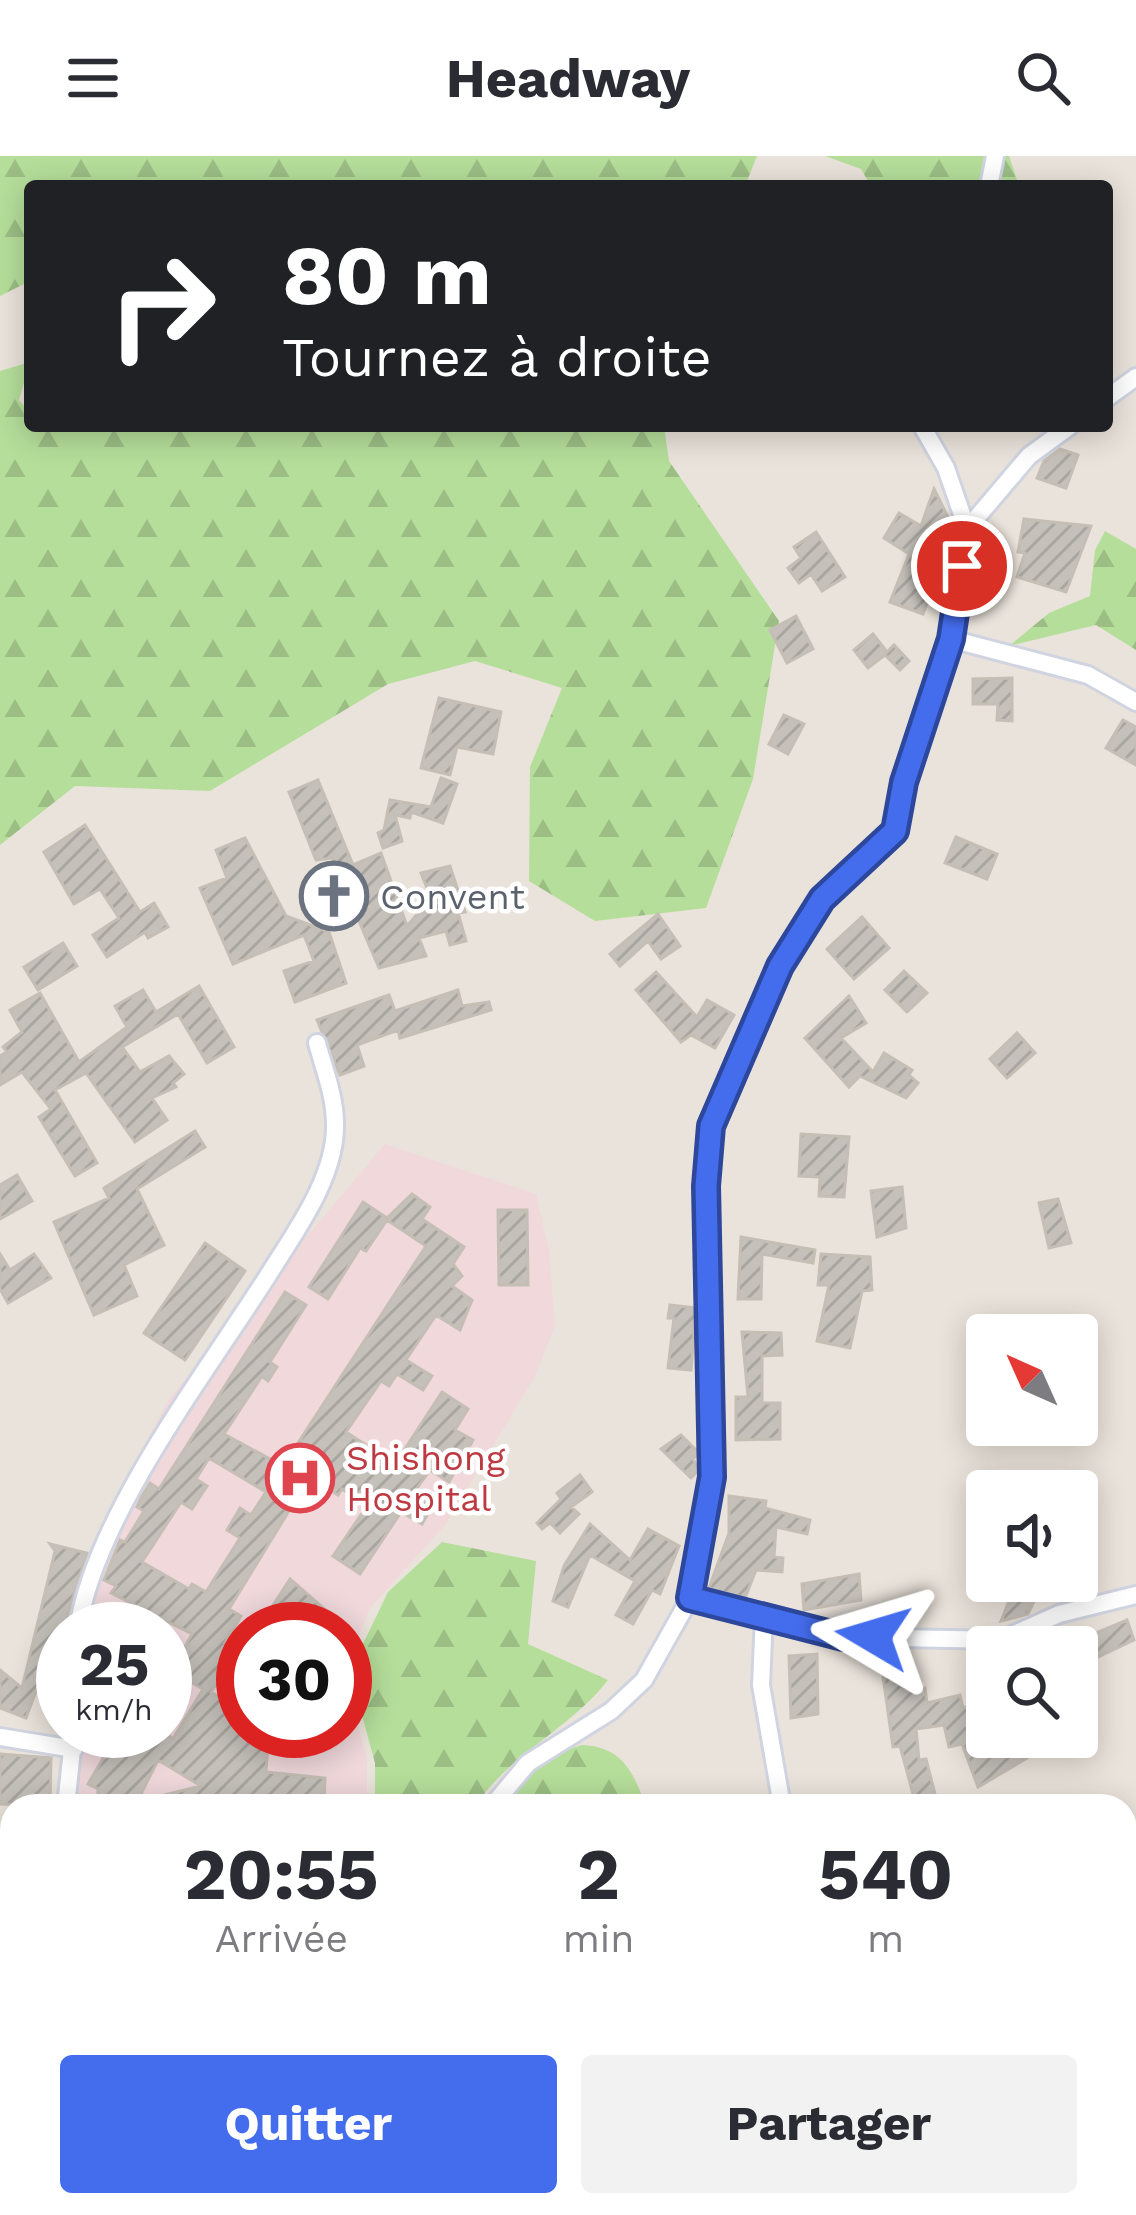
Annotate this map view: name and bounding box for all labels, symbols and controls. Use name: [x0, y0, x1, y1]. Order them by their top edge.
icon: menu: [60, 45, 126, 111]
icon: search: [1010, 45, 1076, 111]
text: Headway: [446, 47, 690, 110]
text: 80 m: [282, 226, 492, 324]
icon: right: [84, 228, 240, 384]
text: Tournez à droite: [282, 326, 712, 389]
pin: [911, 515, 1013, 617]
icon: arrive: [929, 533, 995, 599]
church icon: Convent: [299, 861, 369, 931]
place label: Convent: [380, 876, 525, 918]
north arrow: [966, 1314, 1098, 1446]
map controls: [966, 1314, 1098, 1758]
place label: Shishong Hospital: [346, 1437, 506, 1520]
hospital icon: Shishong Hospital: [265, 1443, 335, 1513]
button: sound: [966, 1470, 1098, 1602]
position arrow: [810, 1573, 936, 1699]
speed limit sign: 30: [216, 1602, 372, 1758]
button: search: [966, 1626, 1098, 1758]
text: 25: [79, 1629, 149, 1700]
text: km/h: [75, 1692, 153, 1727]
text: 20:55: [184, 1832, 379, 1916]
text: 2: [577, 1832, 620, 1916]
text: 540: [818, 1832, 953, 1916]
text: Arrivée: [215, 1916, 348, 1961]
text: min: [563, 1916, 634, 1961]
text: m: [867, 1916, 904, 1961]
button: Quitter: [60, 2055, 557, 2193]
button: Partager: [581, 2055, 1077, 2193]

